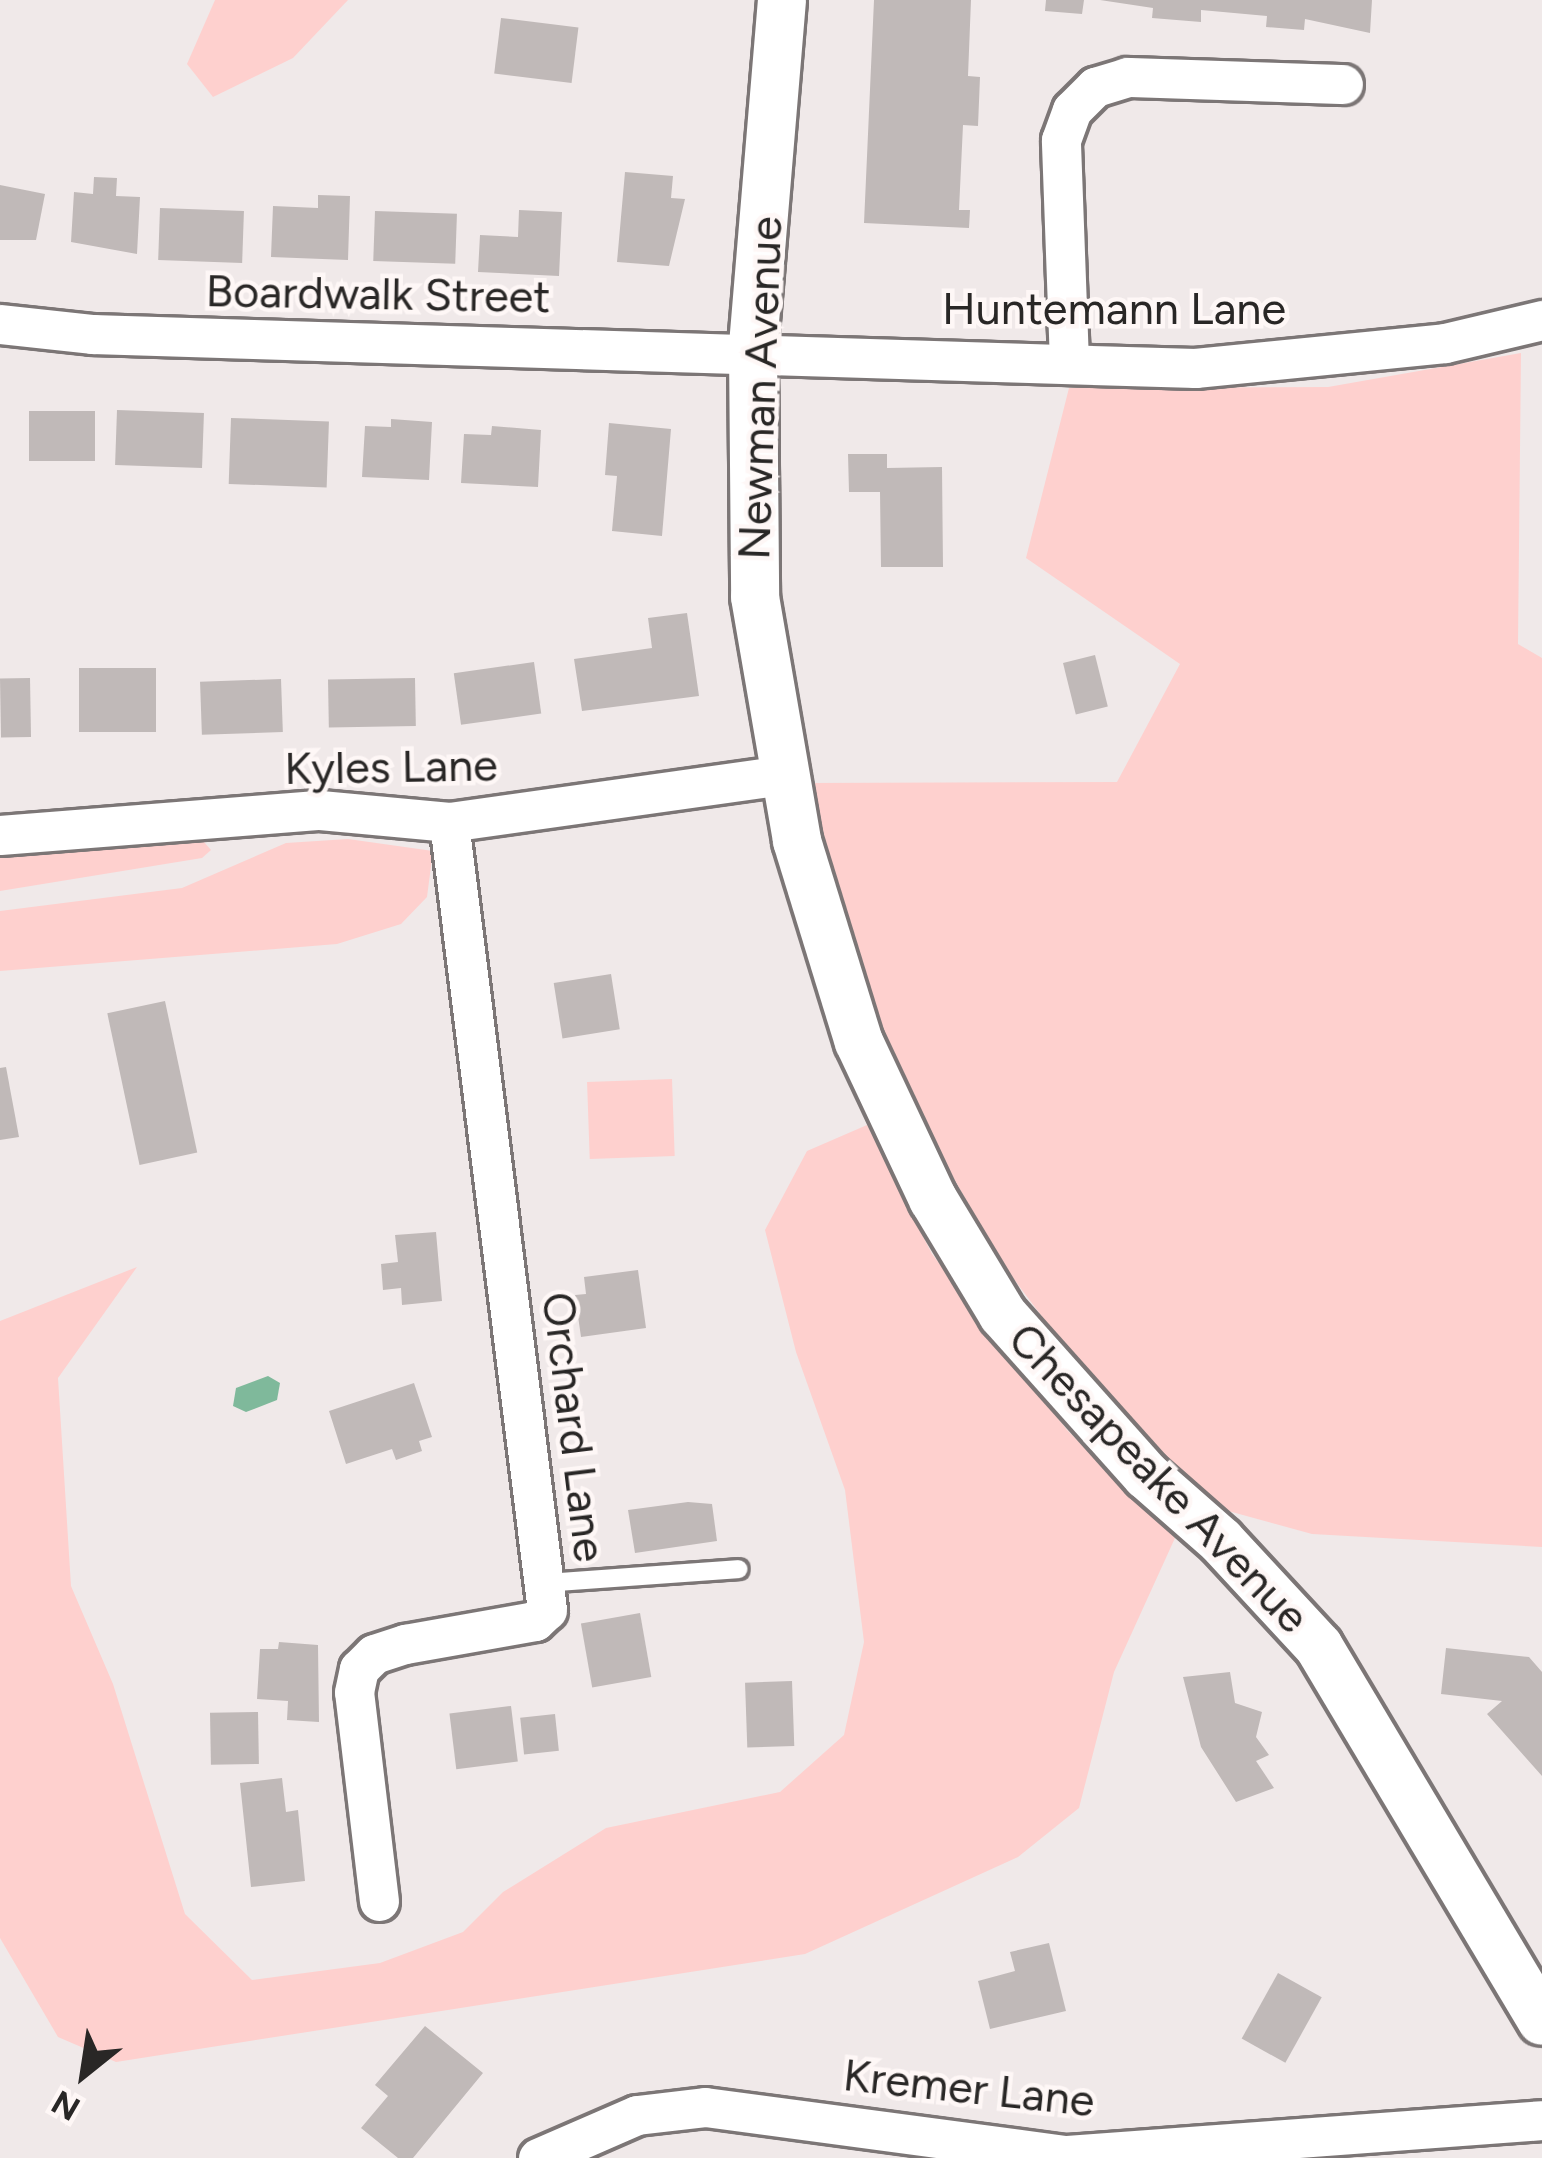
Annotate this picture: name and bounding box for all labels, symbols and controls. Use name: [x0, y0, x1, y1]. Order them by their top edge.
street label: Newman Avenue: [727, 215, 793, 561]
street label: Boardwalk Street: [205, 264, 551, 324]
street label: Huntemann Lane: [942, 282, 1286, 336]
street label: Kyles Lane: [284, 738, 498, 796]
street label: Orchard Lane: [531, 1289, 617, 1565]
street label: Chesapeake Avenue: [997, 1312, 1321, 1644]
north arrow: [24, 2014, 144, 2134]
street label: Kremer Lane: [841, 2048, 1097, 2128]
text: N: [45, 2082, 87, 2129]

